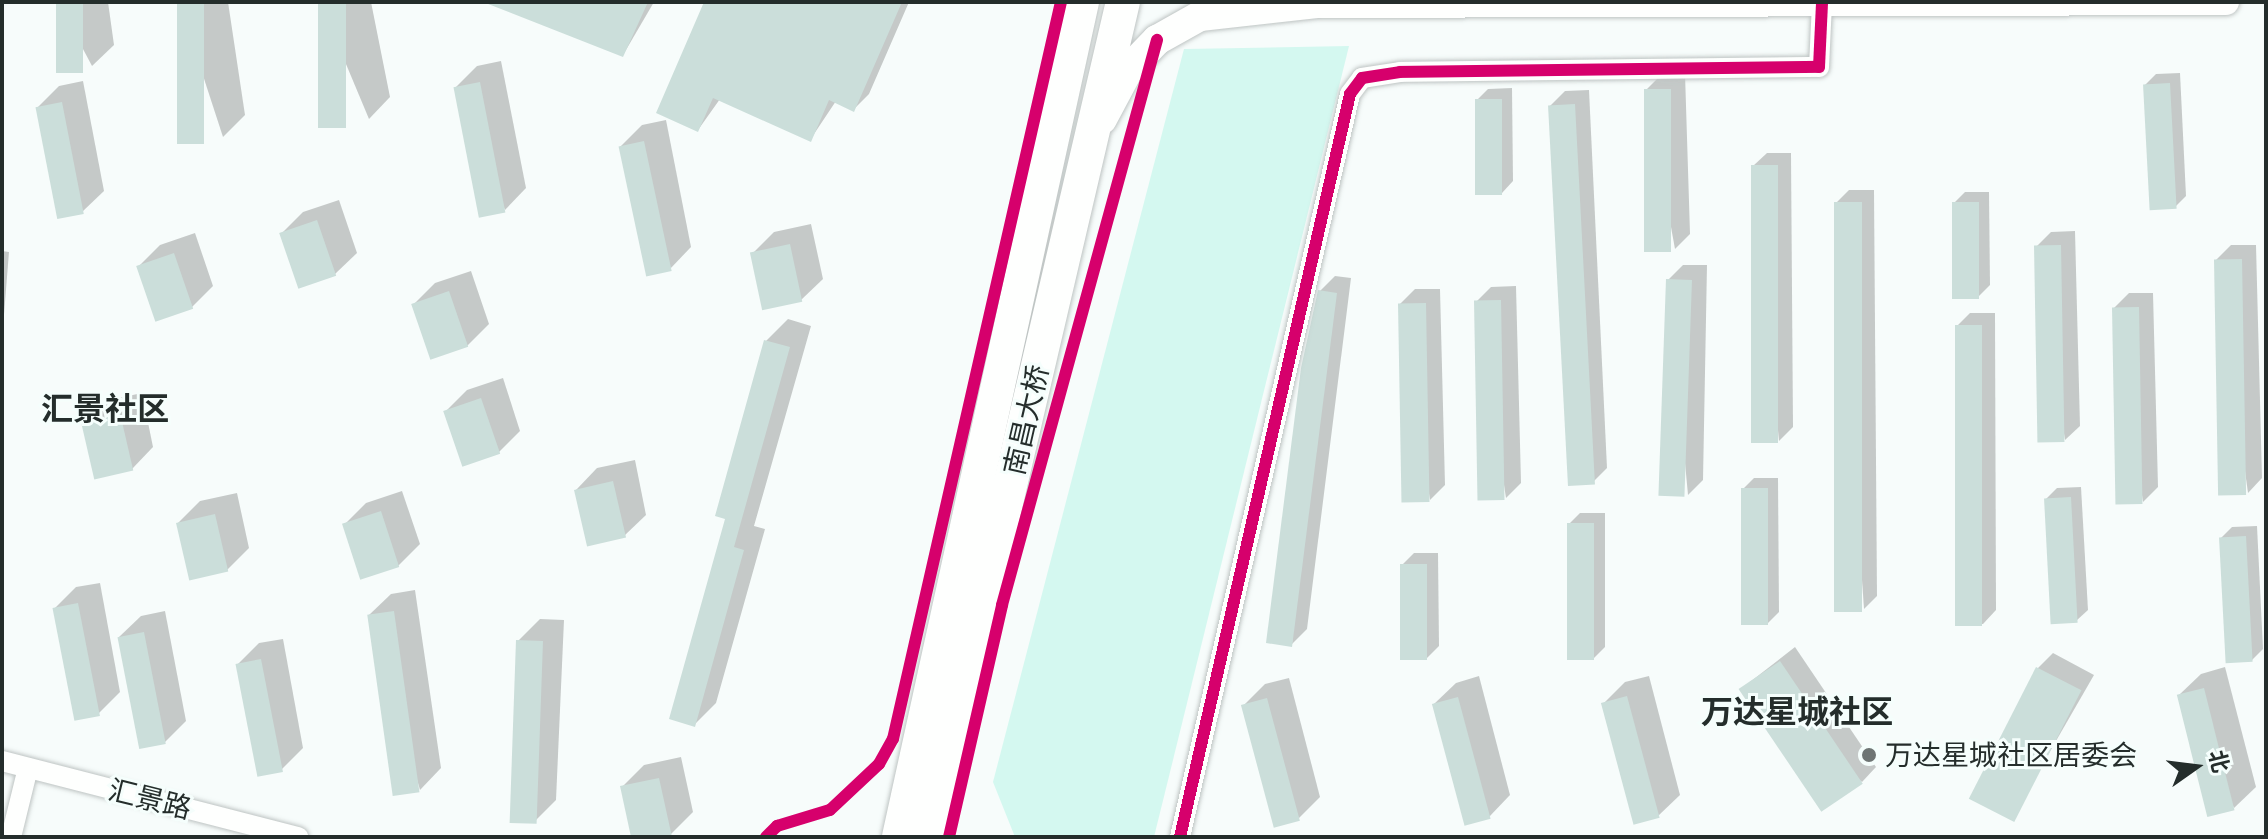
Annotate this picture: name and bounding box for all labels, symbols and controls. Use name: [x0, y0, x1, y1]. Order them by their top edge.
street label: 南昌大桥: [997, 362, 1055, 478]
district label: 汇景社区: [41, 390, 169, 428]
district label: 万达星城社区: [1701, 693, 1893, 731]
north arrow: [2156, 727, 2236, 807]
place label: 万达星城社区居委会: [1885, 738, 2137, 772]
marker: 万达星城社区居委会: [1860, 746, 1878, 764]
text: 北: [2204, 747, 2235, 775]
street label: 汇景路: [105, 773, 195, 825]

